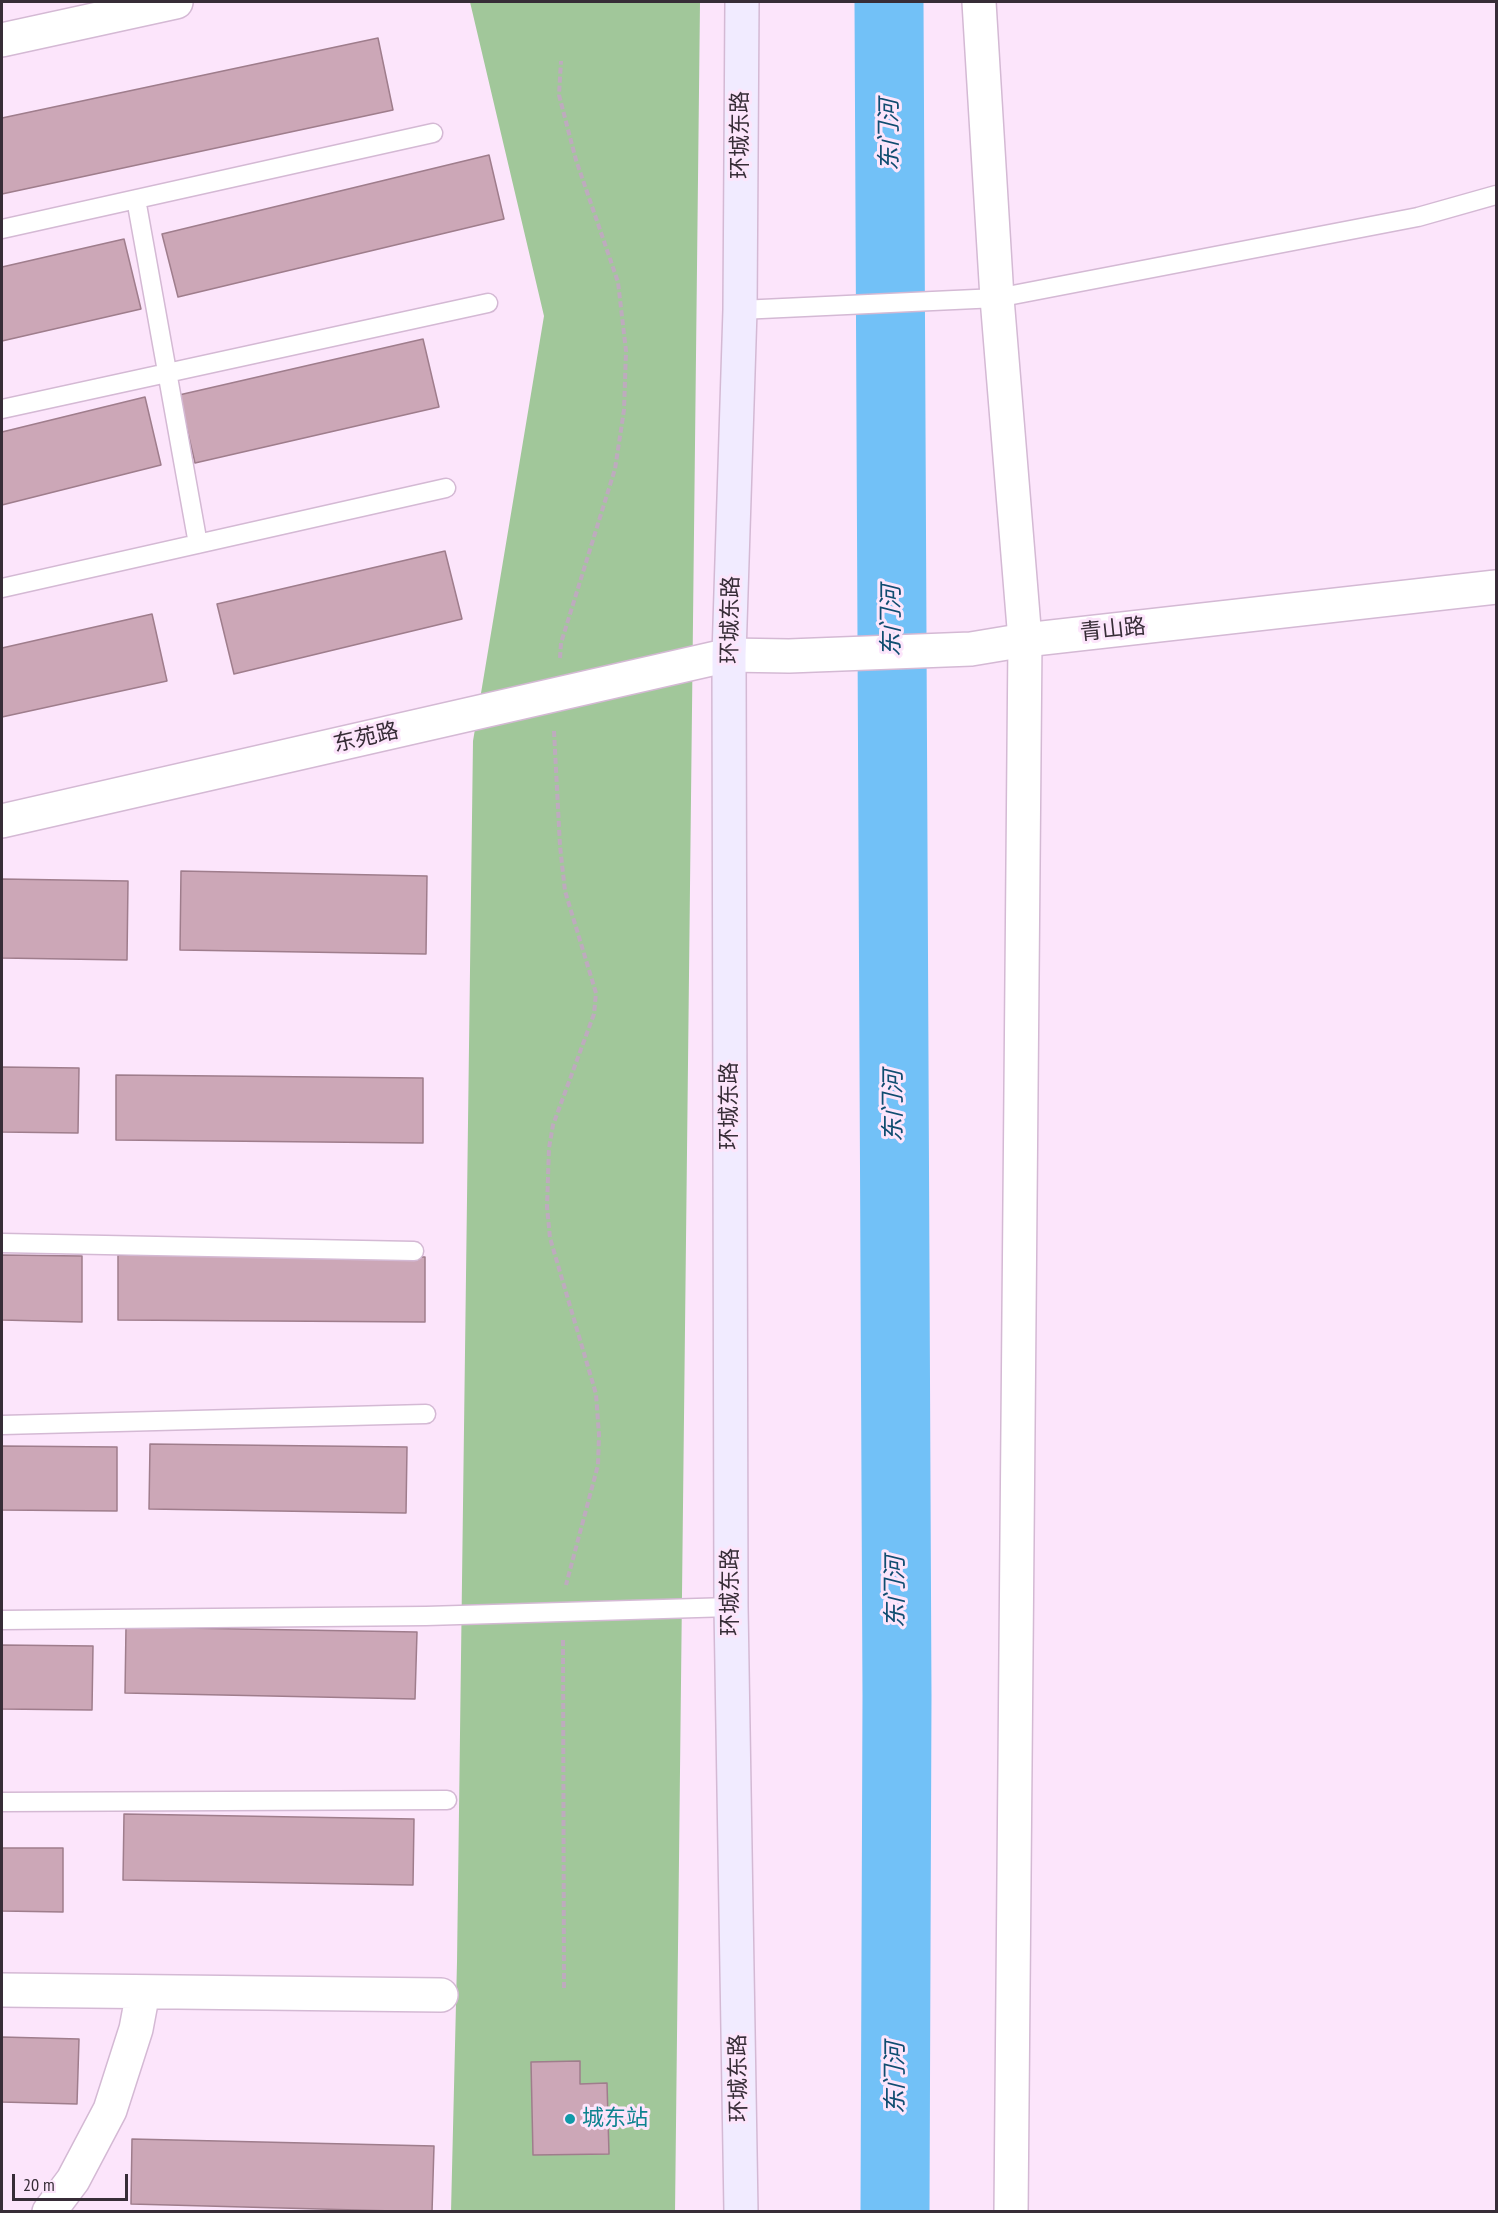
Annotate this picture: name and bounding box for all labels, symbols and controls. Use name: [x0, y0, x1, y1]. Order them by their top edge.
street label: 环城东路: [728, 91, 754, 179]
water label: 东门河: [876, 99, 904, 171]
street label: 环城东路: [717, 576, 745, 664]
water label: 东门河: [878, 585, 906, 657]
street label: 青山路: [1079, 613, 1147, 647]
street label: 东苑路: [331, 718, 401, 758]
street label: 环城东路: [717, 1062, 743, 1150]
water label: 东门河: [880, 1070, 908, 1142]
street label: 环城东路: [718, 1548, 744, 1636]
water label: 东门河: [882, 1556, 910, 1628]
street label: 环城东路: [725, 2034, 753, 2122]
water label: 东门河: [882, 2042, 910, 2114]
place label: 城东站: [582, 2106, 648, 2132]
marker: 城东站: [563, 2112, 577, 2126]
scale bar: [15, 2162, 130, 2200]
text: 20 m: [23, 2173, 55, 2196]

